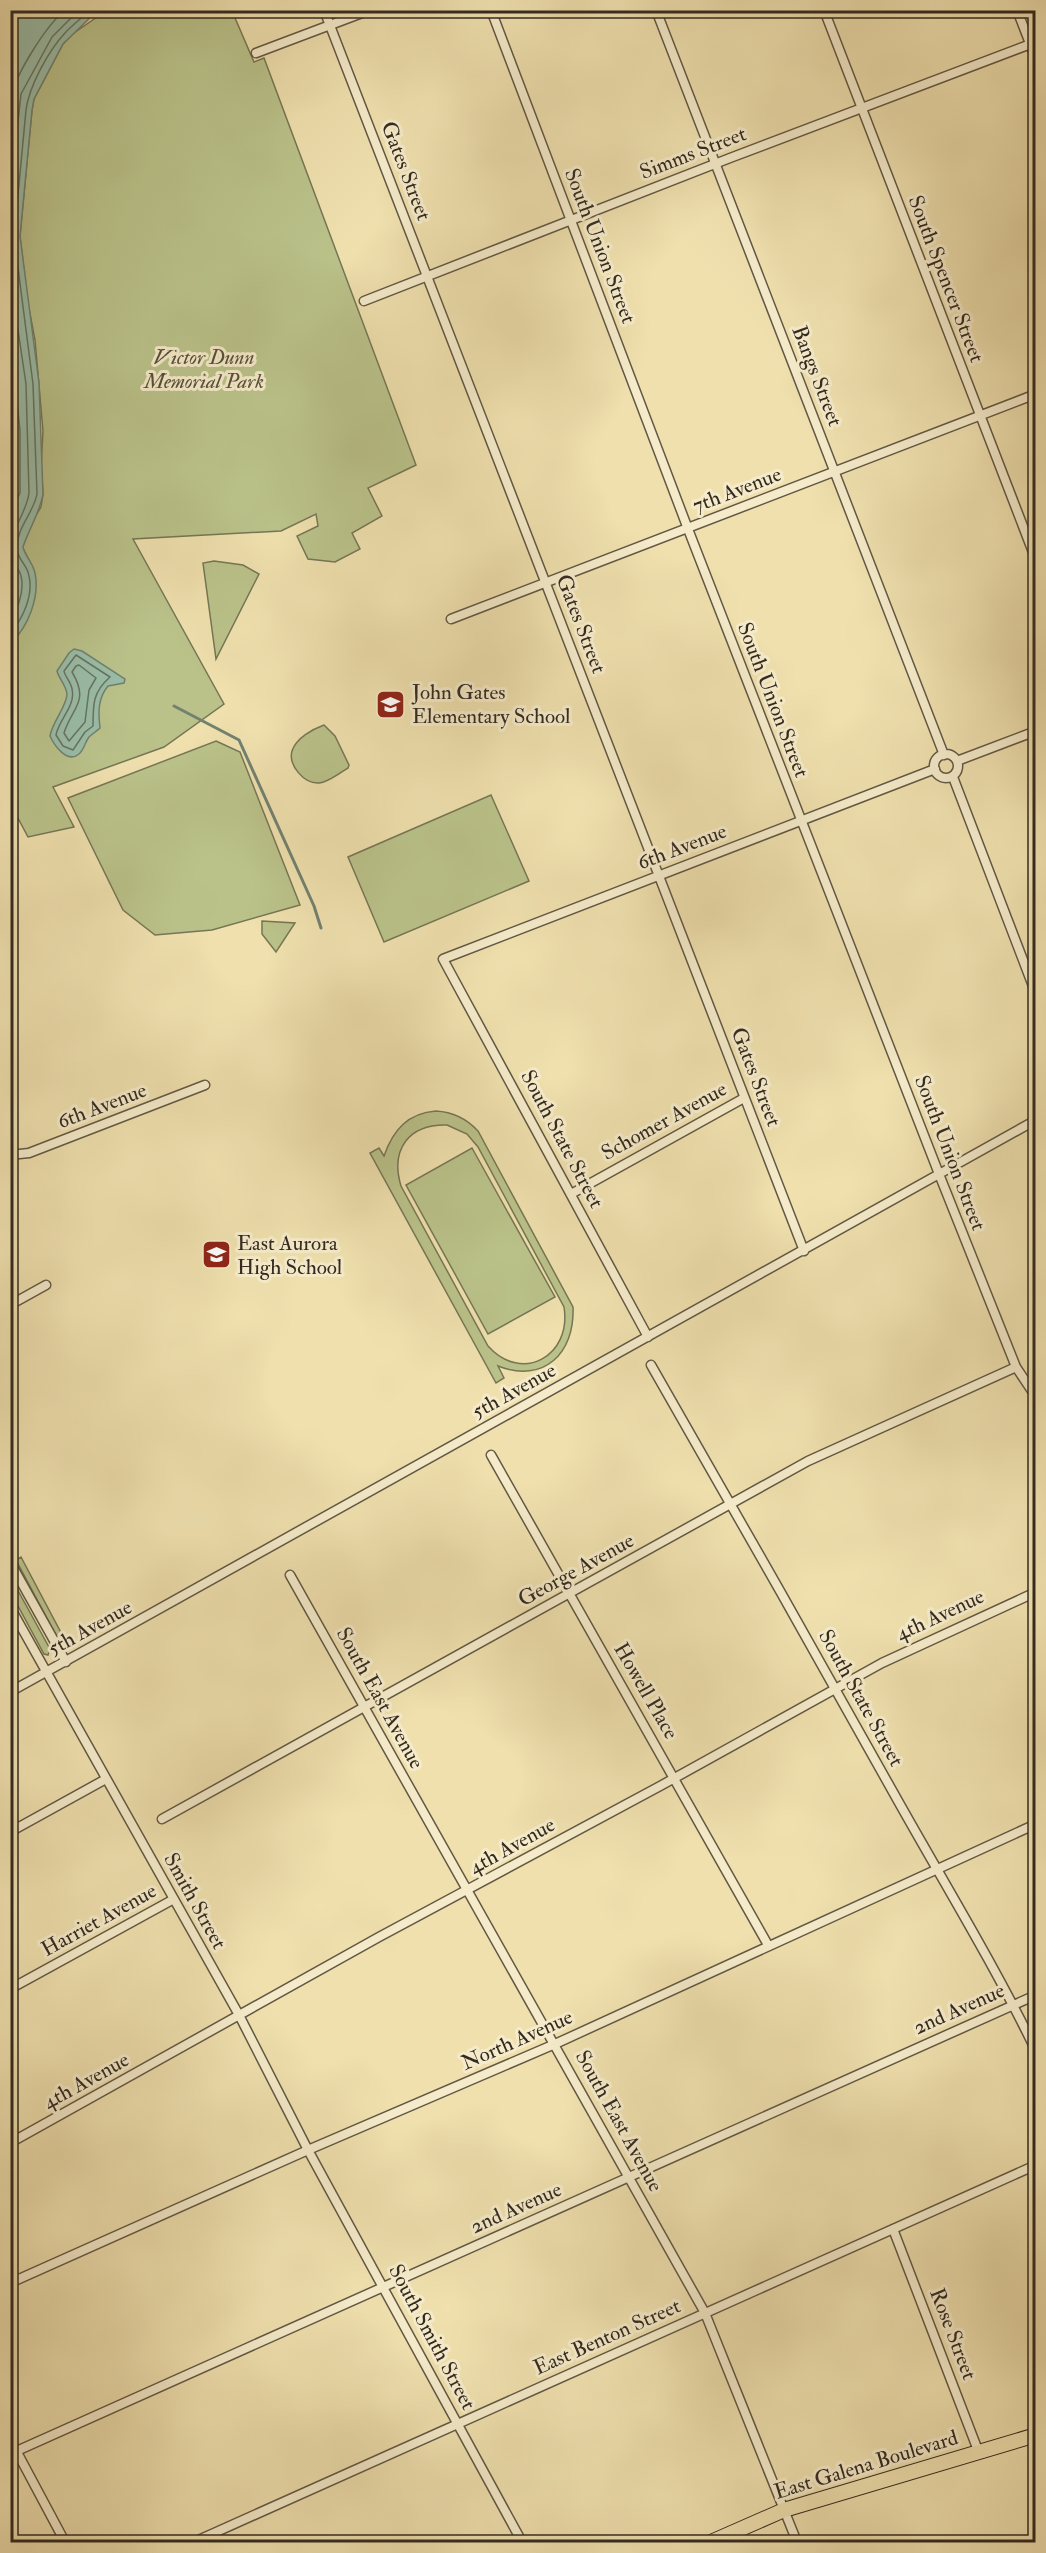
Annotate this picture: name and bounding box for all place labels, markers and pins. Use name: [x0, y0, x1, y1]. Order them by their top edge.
place label: John Gates Elementary School: [411, 679, 571, 730]
school or university icon: John Gates Elementary School: [375, 688, 407, 720]
place label: East Aurora High School: [237, 1230, 343, 1281]
school or university icon: East Aurora High School: [200, 1239, 232, 1271]

